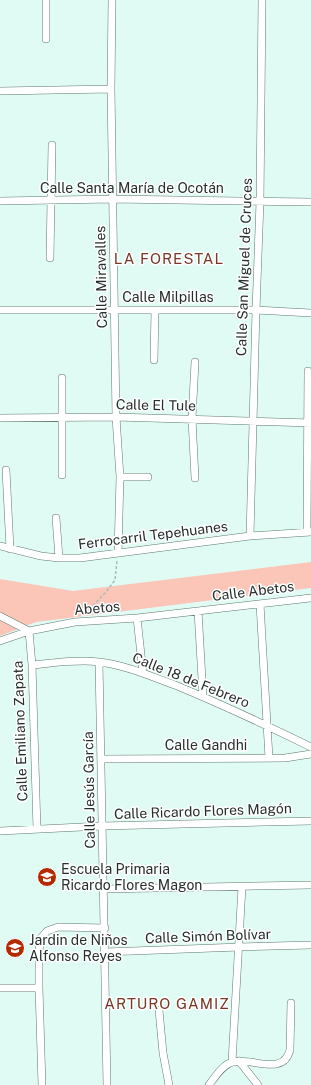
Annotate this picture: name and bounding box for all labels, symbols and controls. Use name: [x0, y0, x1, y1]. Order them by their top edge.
street label: Calle San Miguel de Cruces: [233, 178, 255, 356]
street label: Calle Santa María de Ocotán: [40, 180, 224, 196]
street label: Calle Miravalles: [92, 226, 110, 328]
district label: LA FORESTAL: [114, 250, 224, 267]
street label: Calle Milpillas: [122, 289, 214, 305]
street label: Calle El Tule: [116, 396, 196, 414]
street label: Ferrocarril Tepehuanes: [77, 518, 229, 552]
street label: Calle Abetos: [211, 578, 295, 604]
street label: Abetos: [73, 598, 121, 618]
street label: Calle 18 de Febrero: [130, 649, 252, 711]
street label: Calle Emiliano Zapata: [10, 660, 30, 802]
street label: Calle Jesús García: [80, 731, 98, 849]
street label: Calle Gandhi: [165, 737, 247, 753]
street label: Calle Ricardo Flores Magón: [114, 800, 292, 822]
place label: Escuela Primaria Ricardo Flores Magon: [61, 861, 202, 893]
school or university icon: Escuela Primaria Ricardo Flores Magon: [36, 866, 58, 888]
street label: Calle Simón Bolívar: [145, 926, 271, 946]
place label: Jardin de Niños Alfonso Reyes: [29, 932, 128, 964]
school or university icon: Jardin de Niños Alfonso Reyes: [4, 937, 26, 959]
district label: ARTURO GAMIZ: [104, 995, 230, 1012]

